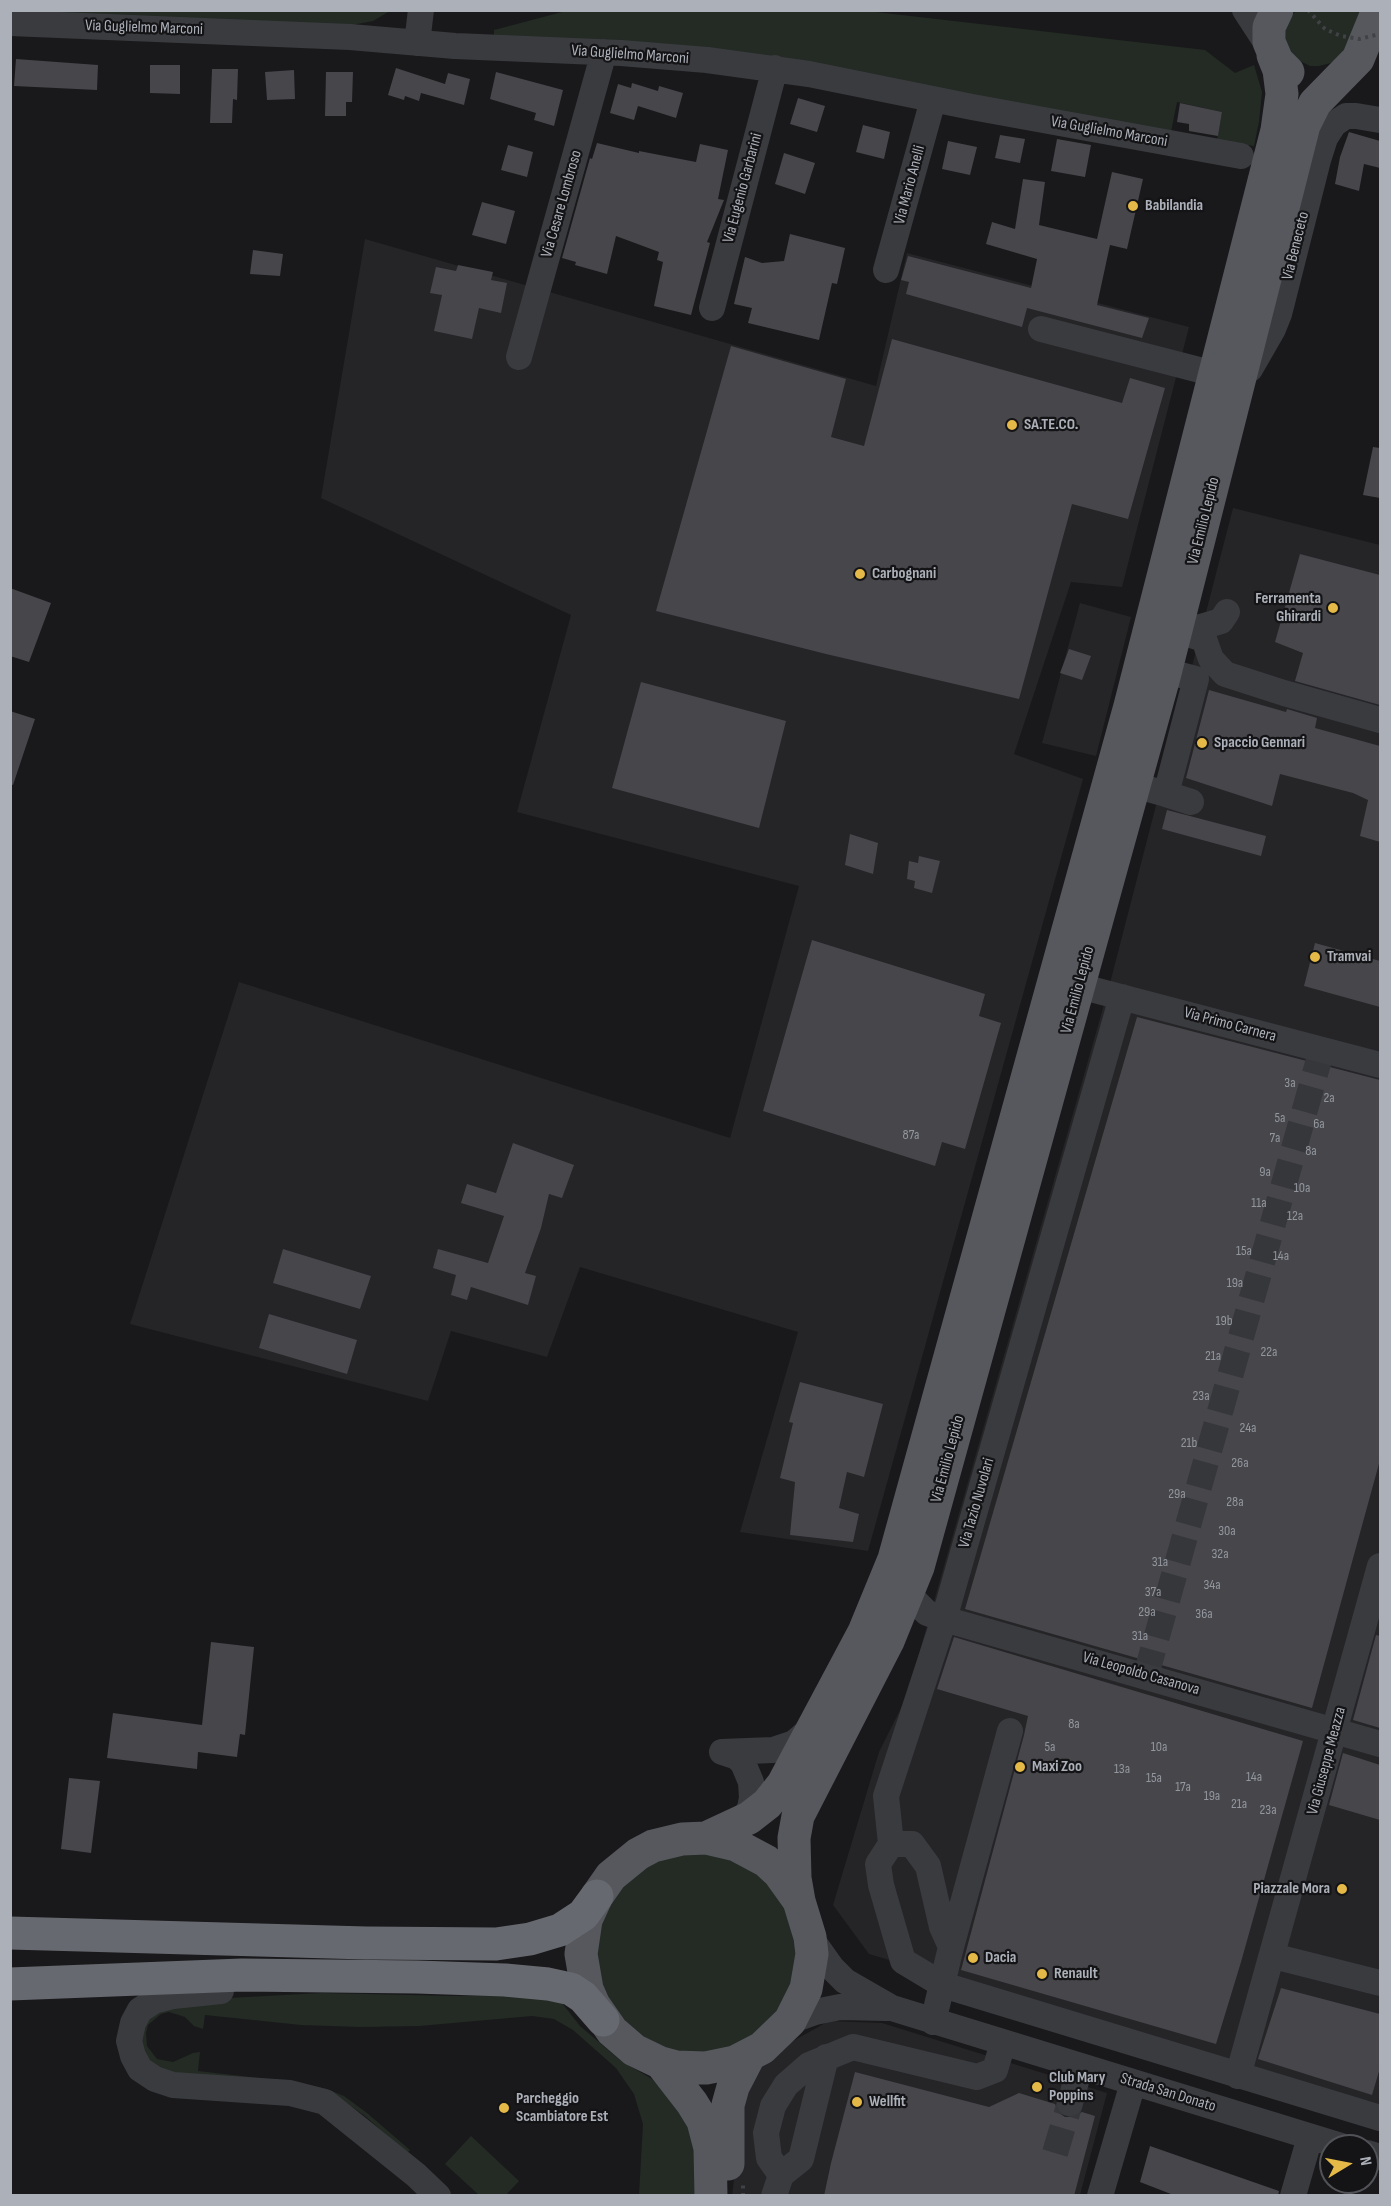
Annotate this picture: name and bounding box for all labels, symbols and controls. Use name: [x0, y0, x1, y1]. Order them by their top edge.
street label: Via Guglielmo Marconi: [85, 16, 203, 40]
street label: Via Guglielmo Marconi: [571, 41, 689, 69]
street label: Via Guglielmo Marconi: [1049, 112, 1169, 152]
street label: Via Eugenio Garbarini: [719, 131, 767, 245]
street label: Via Mario Anelli: [890, 143, 930, 227]
street label: Via Cesare Lombroso: [538, 148, 586, 260]
place label: Babilandia: [1145, 196, 1203, 216]
marker: Babilandia: [1126, 199, 1140, 213]
street label: Via Beneceto: [1278, 210, 1314, 282]
place label: SA.TE.CO.: [1024, 415, 1078, 435]
marker: SA.TE.CO.: [1005, 418, 1019, 432]
street label: Via Emilio Lepido: [1184, 475, 1224, 567]
place label: Carbognani: [872, 564, 936, 584]
marker: Carbognani: [853, 567, 867, 581]
place label: Ferramenta Ghirardi: [1255, 589, 1321, 627]
marker: Ferramenta Ghirardi: [1326, 601, 1340, 615]
place label: Spaccio Gennari: [1214, 733, 1305, 753]
marker: Spaccio Gennari: [1195, 736, 1209, 750]
street label: Via Emilio Lepido: [1057, 944, 1099, 1036]
place label: Tramvai: [1327, 947, 1371, 967]
marker: Tramvai: [1308, 950, 1322, 964]
street label: Via Primo Carnera: [1182, 1003, 1278, 1047]
house number: 3a: [1284, 1075, 1296, 1091]
house number: 2a: [1323, 1090, 1335, 1106]
house number: 5a: [1274, 1110, 1286, 1126]
house number: 6a: [1313, 1116, 1325, 1132]
house number: 87a: [903, 1127, 919, 1143]
house number: 7a: [1270, 1130, 1280, 1146]
house number: 8a: [1305, 1143, 1317, 1159]
house number: 9a: [1259, 1164, 1271, 1180]
house number: 10a: [1294, 1180, 1310, 1196]
house number: 11a: [1251, 1195, 1267, 1211]
house number: 12a: [1287, 1208, 1303, 1224]
house number: 15a: [1236, 1243, 1252, 1259]
house number: 14a: [1273, 1248, 1289, 1264]
house number: 19a: [1227, 1275, 1243, 1291]
house number: 19b: [1216, 1313, 1232, 1329]
house number: 22a: [1261, 1344, 1277, 1360]
house number: 21a: [1205, 1348, 1221, 1364]
house number: 23a: [1192, 1388, 1210, 1404]
street label: Via Emilio Lepido: [927, 1413, 969, 1505]
house number: 24a: [1240, 1420, 1256, 1436]
house number: 21b: [1181, 1435, 1197, 1451]
house number: 26a: [1231, 1455, 1249, 1471]
street label: Via Tazio Nuvolari: [955, 1456, 999, 1550]
house number: 29a: [1168, 1486, 1186, 1502]
house number: 28a: [1226, 1494, 1244, 1510]
house number: 30a: [1218, 1523, 1236, 1539]
house number: 32a: [1211, 1546, 1229, 1562]
house number: 31a: [1152, 1554, 1168, 1570]
house number: 34a: [1203, 1577, 1221, 1593]
house number: 37a: [1145, 1584, 1161, 1600]
house number: 29a: [1138, 1604, 1156, 1620]
house number: 36a: [1195, 1606, 1213, 1622]
house number: 31a: [1132, 1628, 1148, 1644]
street label: Via Leopoldo Casanova: [1080, 1648, 1202, 1700]
street label: Via Giuseppe Meazza: [1303, 1705, 1351, 1817]
house number: 8a: [1068, 1716, 1080, 1732]
house number: 5a: [1044, 1739, 1056, 1755]
house number: 10a: [1151, 1739, 1167, 1755]
place label: Maxi Zoo: [1032, 1757, 1082, 1777]
marker: Maxi Zoo: [1013, 1760, 1027, 1774]
house number: 13a: [1114, 1761, 1130, 1777]
house number: 14a: [1246, 1769, 1262, 1785]
house number: 15a: [1146, 1770, 1162, 1786]
house number: 17a: [1175, 1779, 1191, 1795]
house number: 19a: [1204, 1788, 1220, 1804]
house number: 21a: [1231, 1796, 1247, 1812]
house number: 23a: [1259, 1802, 1277, 1818]
place label: Piazzale Mora: [1253, 1879, 1330, 1899]
marker: Piazzale Mora: [1335, 1882, 1349, 1896]
place label: Dacia: [985, 1948, 1016, 1968]
marker: Dacia: [966, 1951, 980, 1965]
place label: Renault: [1054, 1964, 1098, 1984]
marker: Renault: [1035, 1967, 1049, 1981]
place label: Club Mary Poppins: [1049, 2068, 1105, 2106]
street label: Strada San Donato: [1118, 2069, 1218, 2117]
marker: Club Mary Poppins: [1030, 2080, 1044, 2094]
place label: Parcheggio Scambiatore Est: [516, 2089, 608, 2127]
place label: Wellfit: [869, 2092, 906, 2112]
marker: Wellfit: [850, 2095, 864, 2109]
marker: Parcheggio Scambiatore Est: [497, 2101, 511, 2115]
north arrow: [1319, 2134, 1379, 2194]
text: N: [1355, 2155, 1375, 2167]

